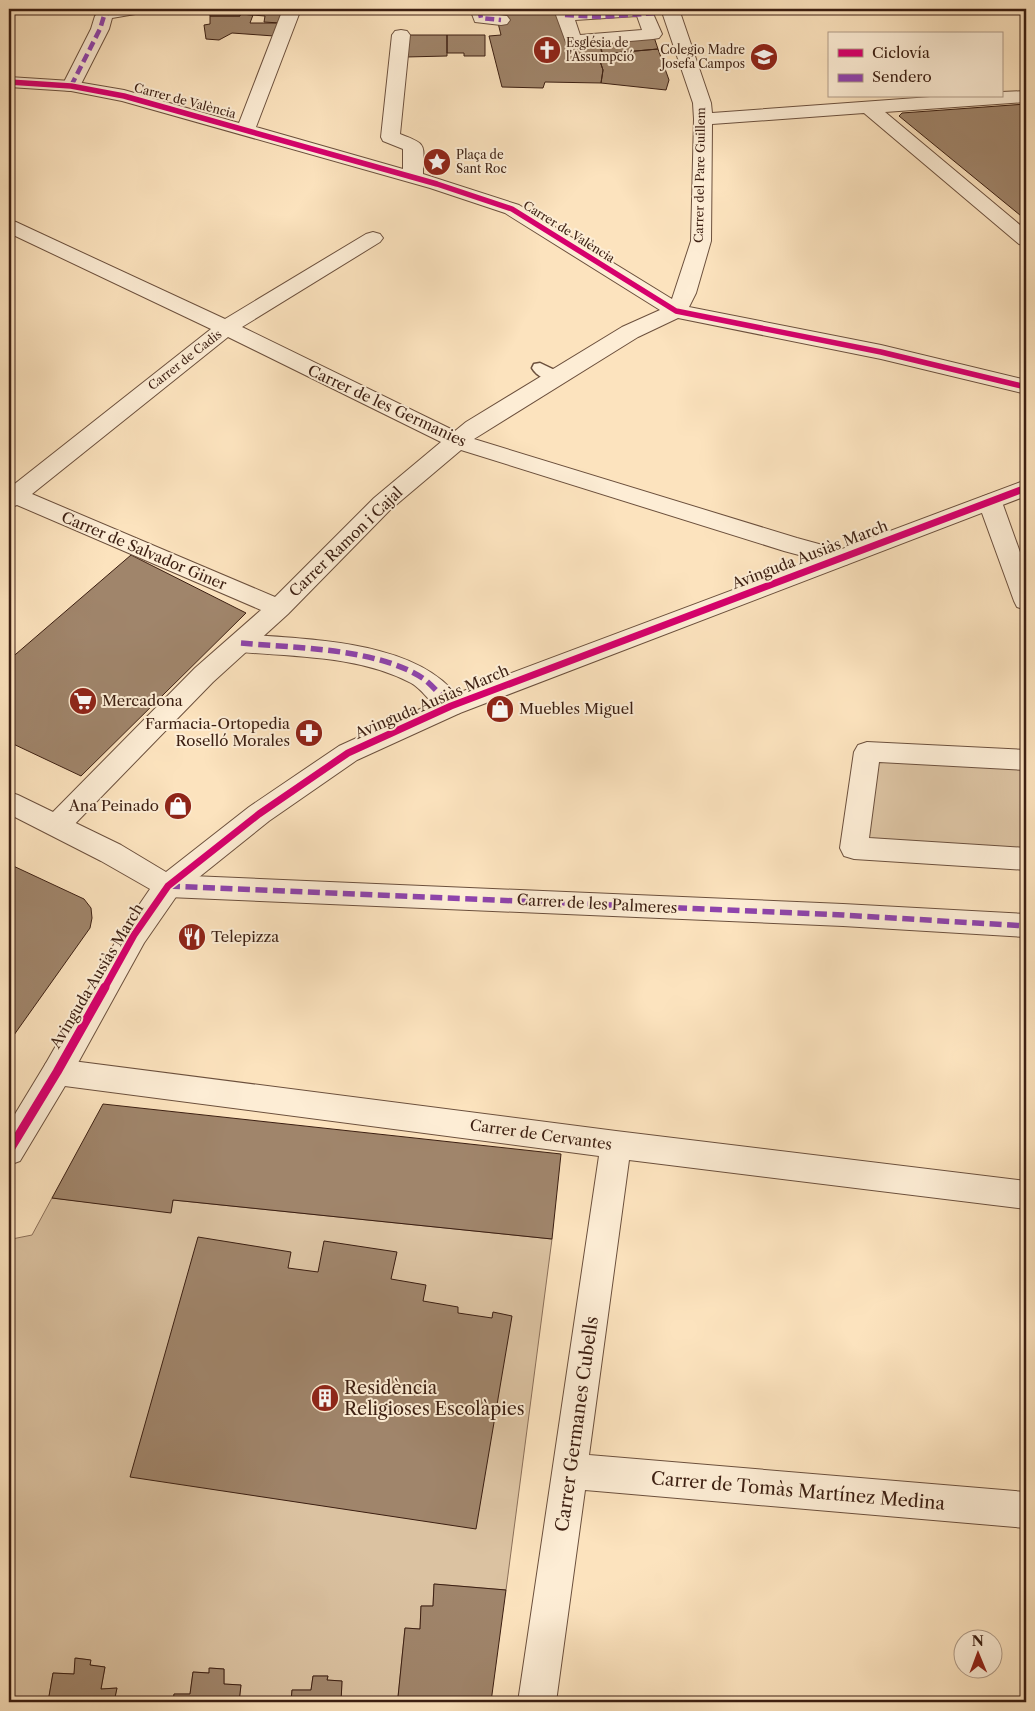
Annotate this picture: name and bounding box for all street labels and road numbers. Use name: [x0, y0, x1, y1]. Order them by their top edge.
street label: Carrer de València: [132, 80, 238, 122]
street label: Carrer del Pare Guillem: [691, 107, 708, 243]
street label: Carrer de València: [521, 197, 618, 266]
street label: Carrer de Cadis: [145, 326, 224, 393]
street label: Carrer de les Germanies: [305, 360, 470, 451]
street label: Carrer Ramon i Cajal: [285, 482, 407, 601]
street label: Carrer de Salvador Giner: [59, 507, 230, 594]
street label: Avinguda Ausiàs March: [728, 516, 891, 593]
street label: Avinguda Ausiàs March: [351, 660, 512, 743]
street label: Carrer de les Palmeres: [516, 890, 678, 917]
street label: Avinguda Ausiàs March: [45, 899, 148, 1053]
street label: Carrer de Cervantes: [469, 1115, 613, 1154]
street label: Carrer Germanes Cubells: [551, 1315, 603, 1533]
street label: Carrer de Tomàs Martínez Medina: [650, 1467, 946, 1515]

